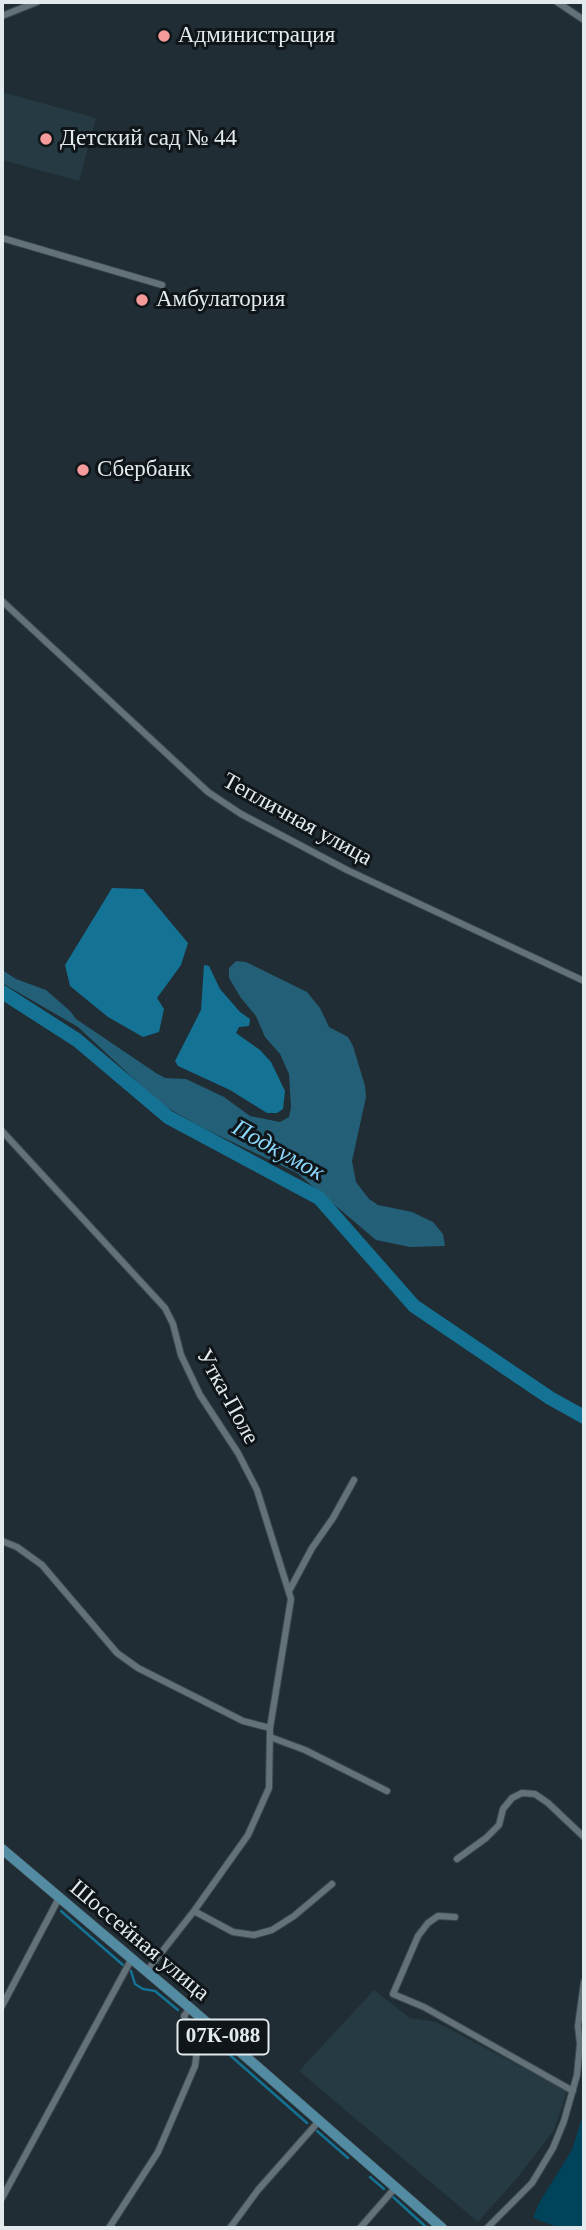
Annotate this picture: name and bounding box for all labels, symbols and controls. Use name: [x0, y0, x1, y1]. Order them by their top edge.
place label: Администрация: [178, 22, 335, 50]
marker: Администрация: [156, 28, 172, 44]
place label: Детский сад № 44: [60, 125, 237, 153]
marker: Детский сад № 44: [38, 131, 54, 147]
place label: Амбулатория: [156, 286, 285, 314]
marker: Амбулатория: [134, 292, 150, 308]
place label: Сбербанк: [97, 456, 191, 484]
marker: Сбербанк: [75, 462, 91, 478]
street label: Тепличная улица: [217, 768, 377, 872]
water label: Подкумок: [227, 1114, 329, 1188]
street label: Утка-Поле: [190, 1345, 264, 1449]
street label: Шоссейная улица: [63, 1874, 215, 2008]
road number: 07К-088: [178, 2020, 268, 2054]

